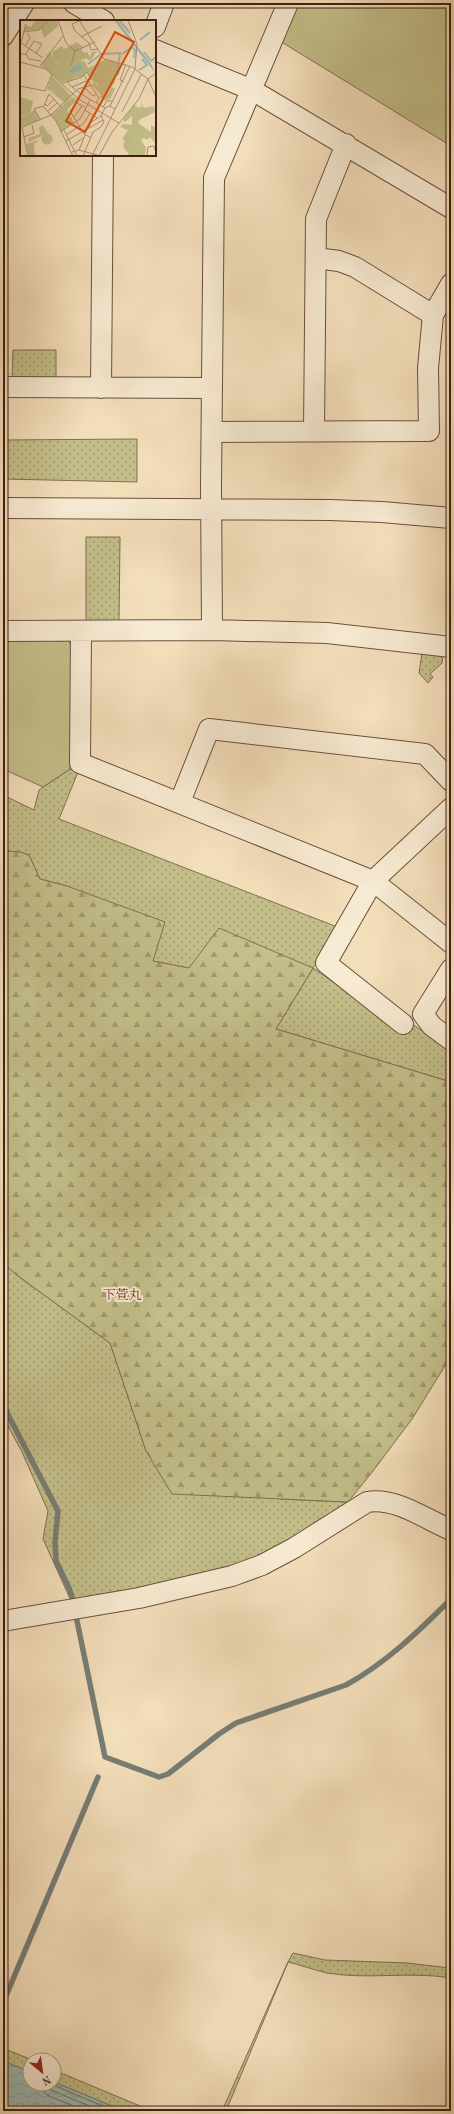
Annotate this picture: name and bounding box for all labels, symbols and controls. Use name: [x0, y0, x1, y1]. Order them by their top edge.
inset map: [20, 20, 156, 156]
district label: 下萱丸: [102, 1288, 142, 1302]
north arrow: [22, 2052, 62, 2092]
text: N: [39, 2073, 52, 2087]

